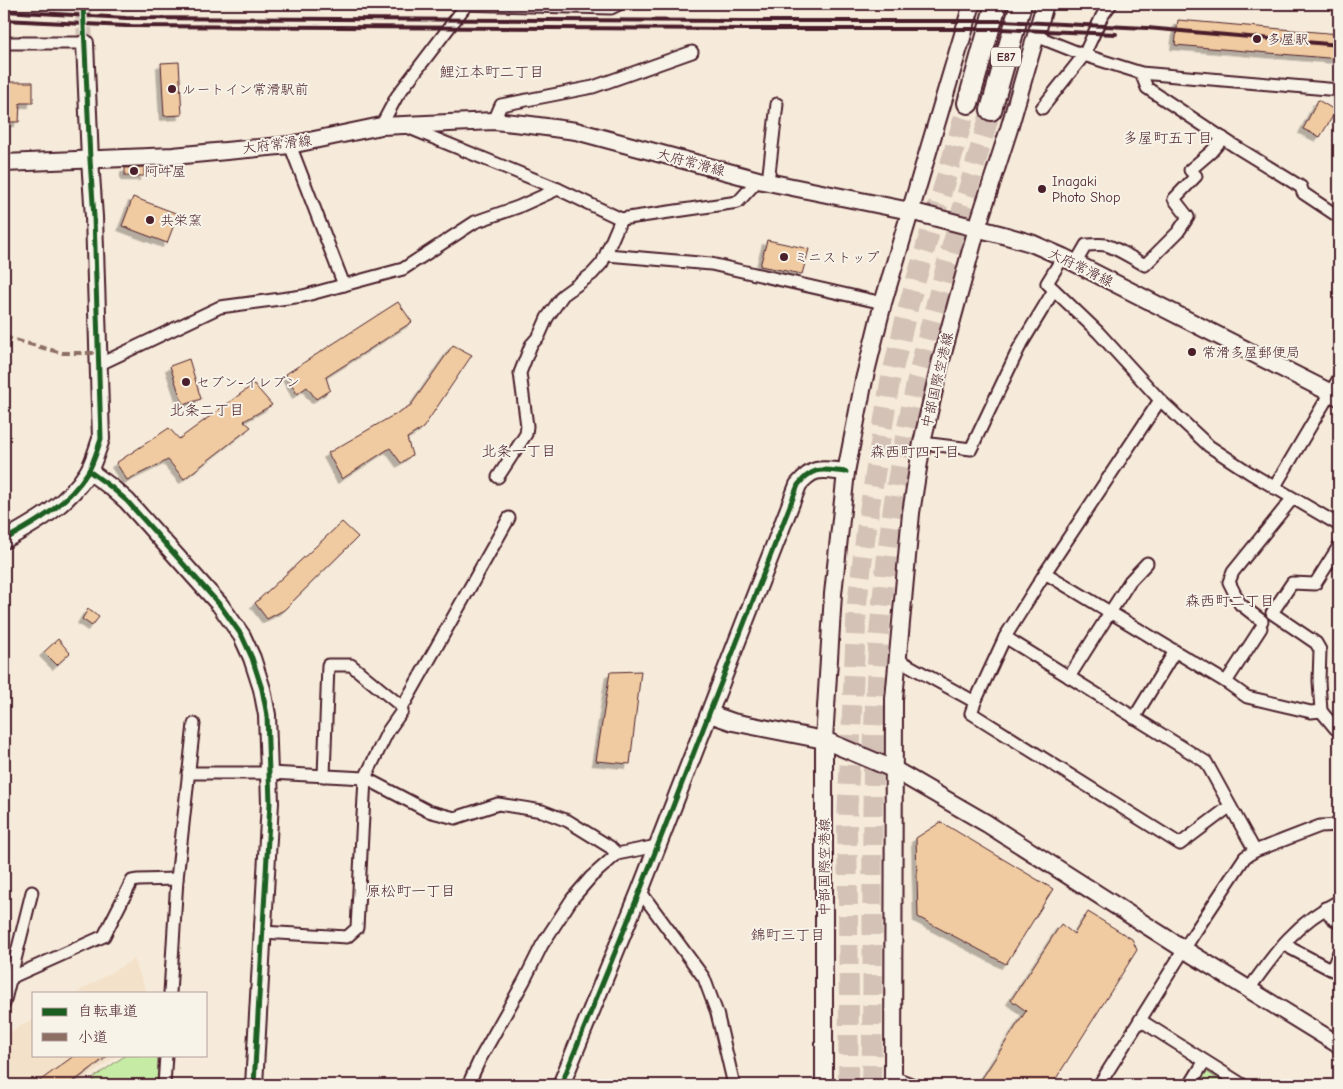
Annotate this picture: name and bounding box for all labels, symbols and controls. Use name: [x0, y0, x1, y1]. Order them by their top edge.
place label: 多屋駅: [1267, 31, 1309, 48]
marker: 多屋駅: [1251, 33, 1263, 45]
road number: E87: [991, 48, 1021, 66]
district label: 鯉江本町二丁目: [439, 63, 545, 81]
place label: ルートイン常滑駅前: [182, 81, 309, 98]
marker: ルートイン常滑駅前: [166, 83, 178, 95]
district label: 多屋町五丁目: [1123, 129, 1213, 147]
street label: 大府常滑線: [241, 132, 313, 157]
street label: 大府常滑線: [655, 145, 727, 180]
place label: 阿吽屋: [144, 163, 186, 180]
marker: 阿吽屋: [128, 165, 140, 177]
place label: Inagaki Photo Shop: [1052, 173, 1120, 206]
marker: Inagaki Photo Shop: [1036, 183, 1048, 195]
place label: 共栄窯: [160, 212, 202, 229]
marker: 共栄窯: [144, 214, 156, 226]
street label: 大府常滑線: [1046, 244, 1116, 290]
place label: ミニストップ: [794, 249, 879, 266]
marker: ミニストップ: [778, 251, 790, 263]
street label: 中部国際空港線: [918, 330, 957, 430]
place label: 常滑多屋郵便局: [1202, 344, 1300, 361]
marker: 常滑多屋郵便局: [1186, 346, 1198, 358]
place label: セブン-イレブン: [196, 374, 300, 391]
marker: セブン-イレブン: [180, 376, 192, 388]
district label: 北条二丁目: [169, 401, 245, 419]
district label: 北条一丁目: [481, 442, 557, 460]
district label: 森西町四丁目: [870, 443, 960, 461]
district label: 森西町二丁目: [1185, 592, 1275, 610]
street label: 中部国際空港線: [816, 818, 833, 916]
district label: 原松町一丁目: [366, 882, 456, 900]
district label: 錦町三丁目: [750, 926, 826, 944]
legend: [32, 992, 208, 1056]
text: 自転車道: [78, 1002, 138, 1020]
text: 小道: [78, 1028, 108, 1046]

